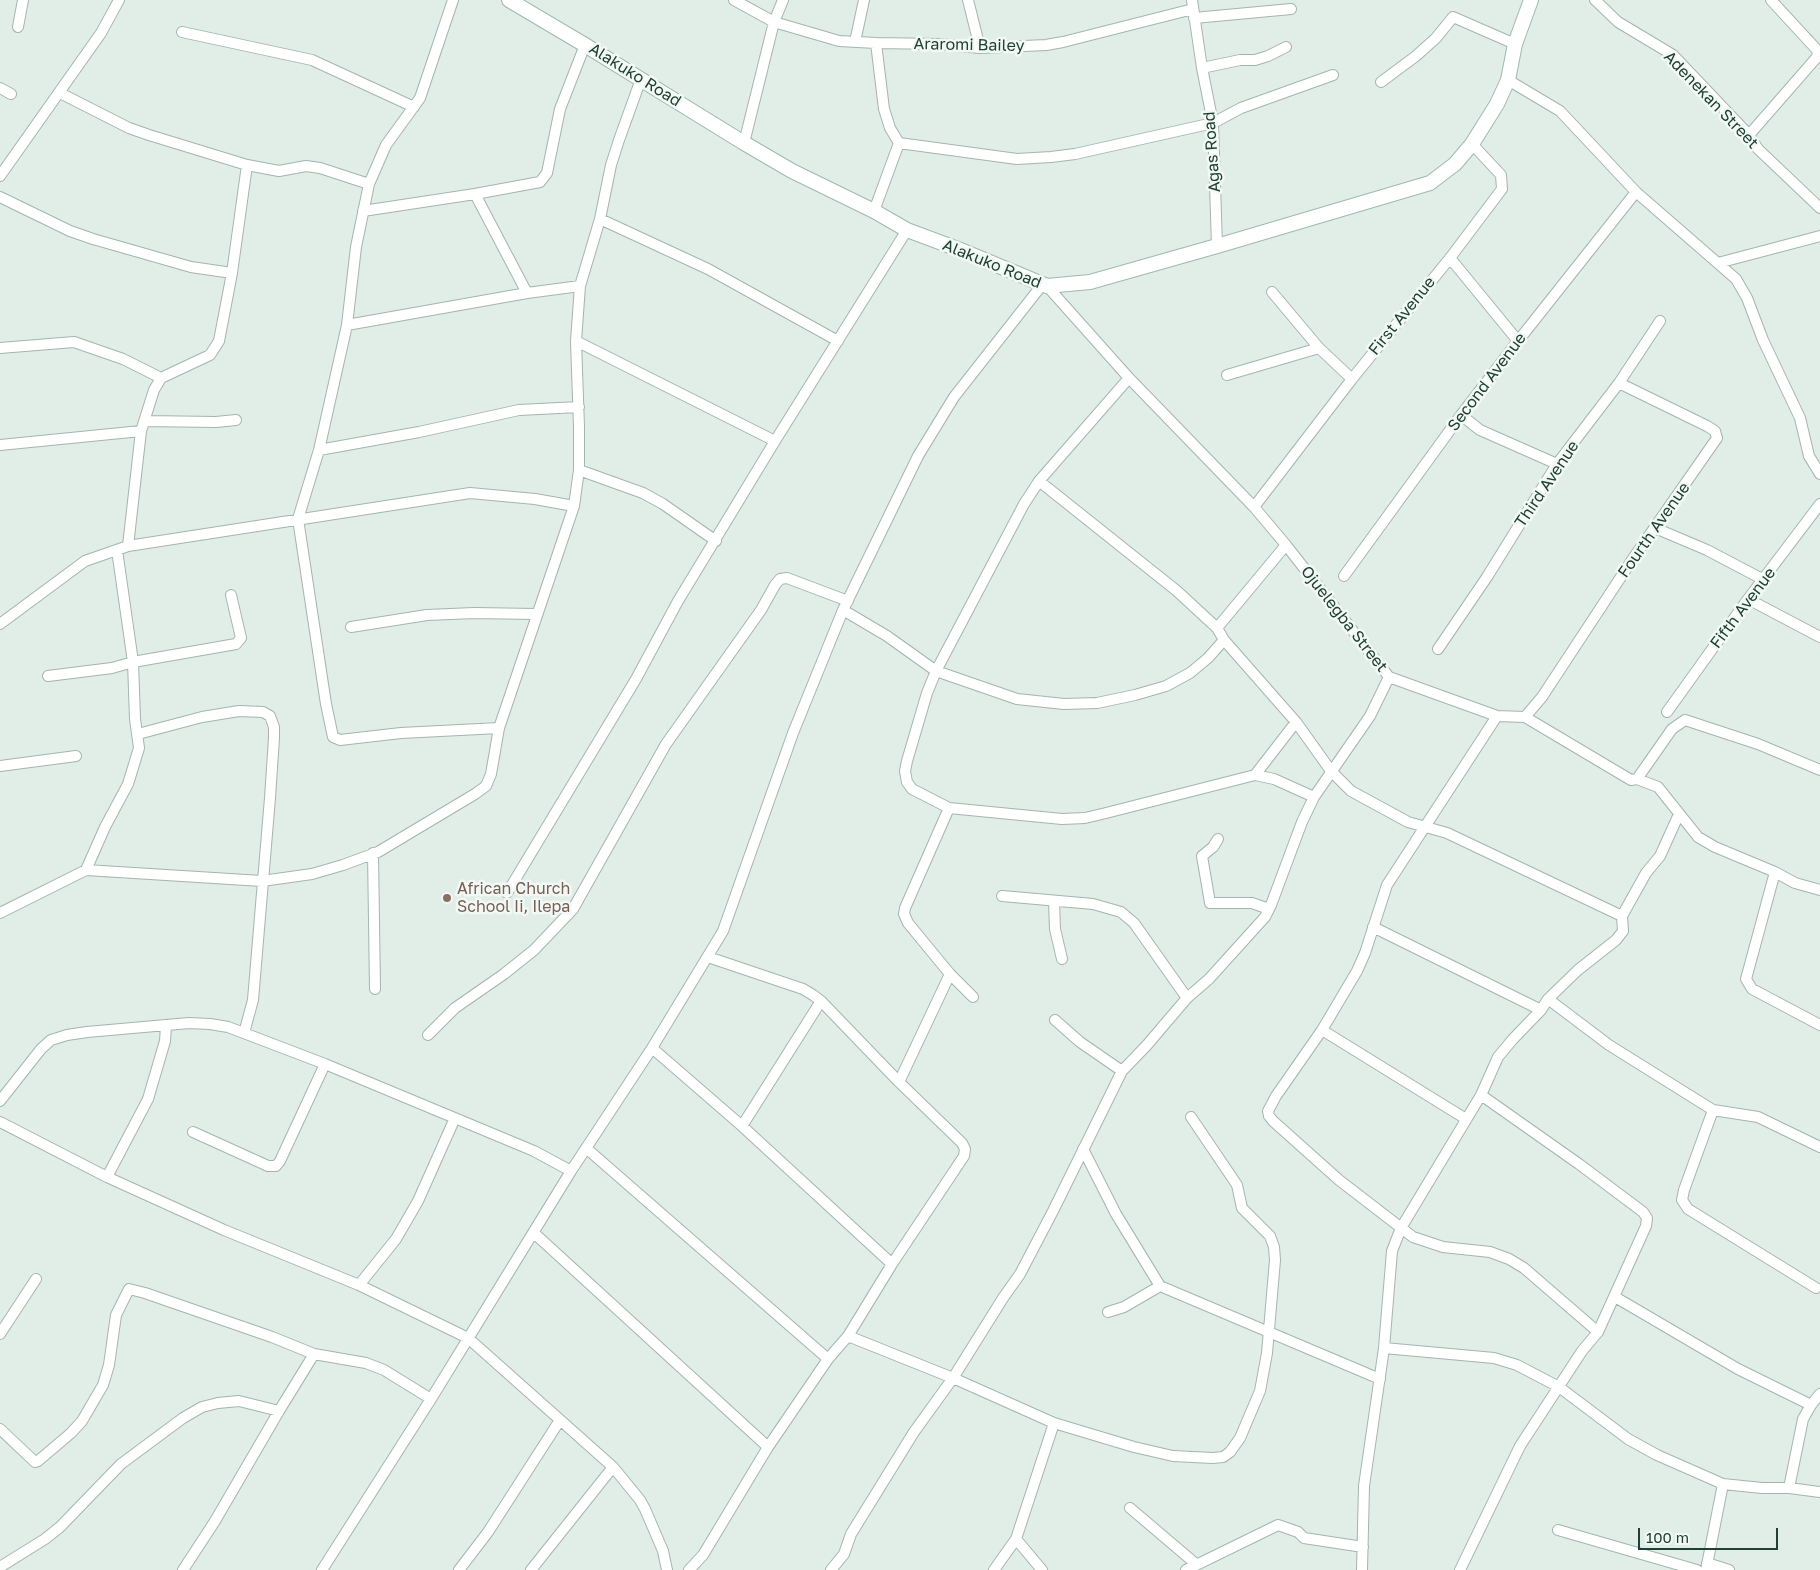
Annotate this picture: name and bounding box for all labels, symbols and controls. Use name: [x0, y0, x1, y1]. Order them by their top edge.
street label: Araromi Bailey: [913, 34, 1025, 56]
street label: Alakuko Road: [585, 39, 685, 111]
street label: Adenekan Street: [1660, 47, 1762, 153]
street label: Agas Road: [1200, 111, 1224, 193]
street label: Alakuko Road: [940, 235, 1044, 293]
street label: First Avenue: [1365, 273, 1439, 359]
street label: Second Avenue: [1444, 329, 1530, 435]
street label: Third Avenue: [1511, 437, 1583, 531]
street label: Fourth Avenue: [1614, 479, 1694, 581]
street label: Ojuelegba Street: [1297, 562, 1391, 676]
street label: Fifth Avenue: [1706, 564, 1780, 652]
place label: African Church School Ii, Ilepa: [457, 879, 570, 917]
marker: African Church School Ii, Ilepa: [441, 892, 453, 904]
scale bar: [1640, 1518, 1780, 1550]
text: 100 m: [1646, 1528, 1689, 1546]

